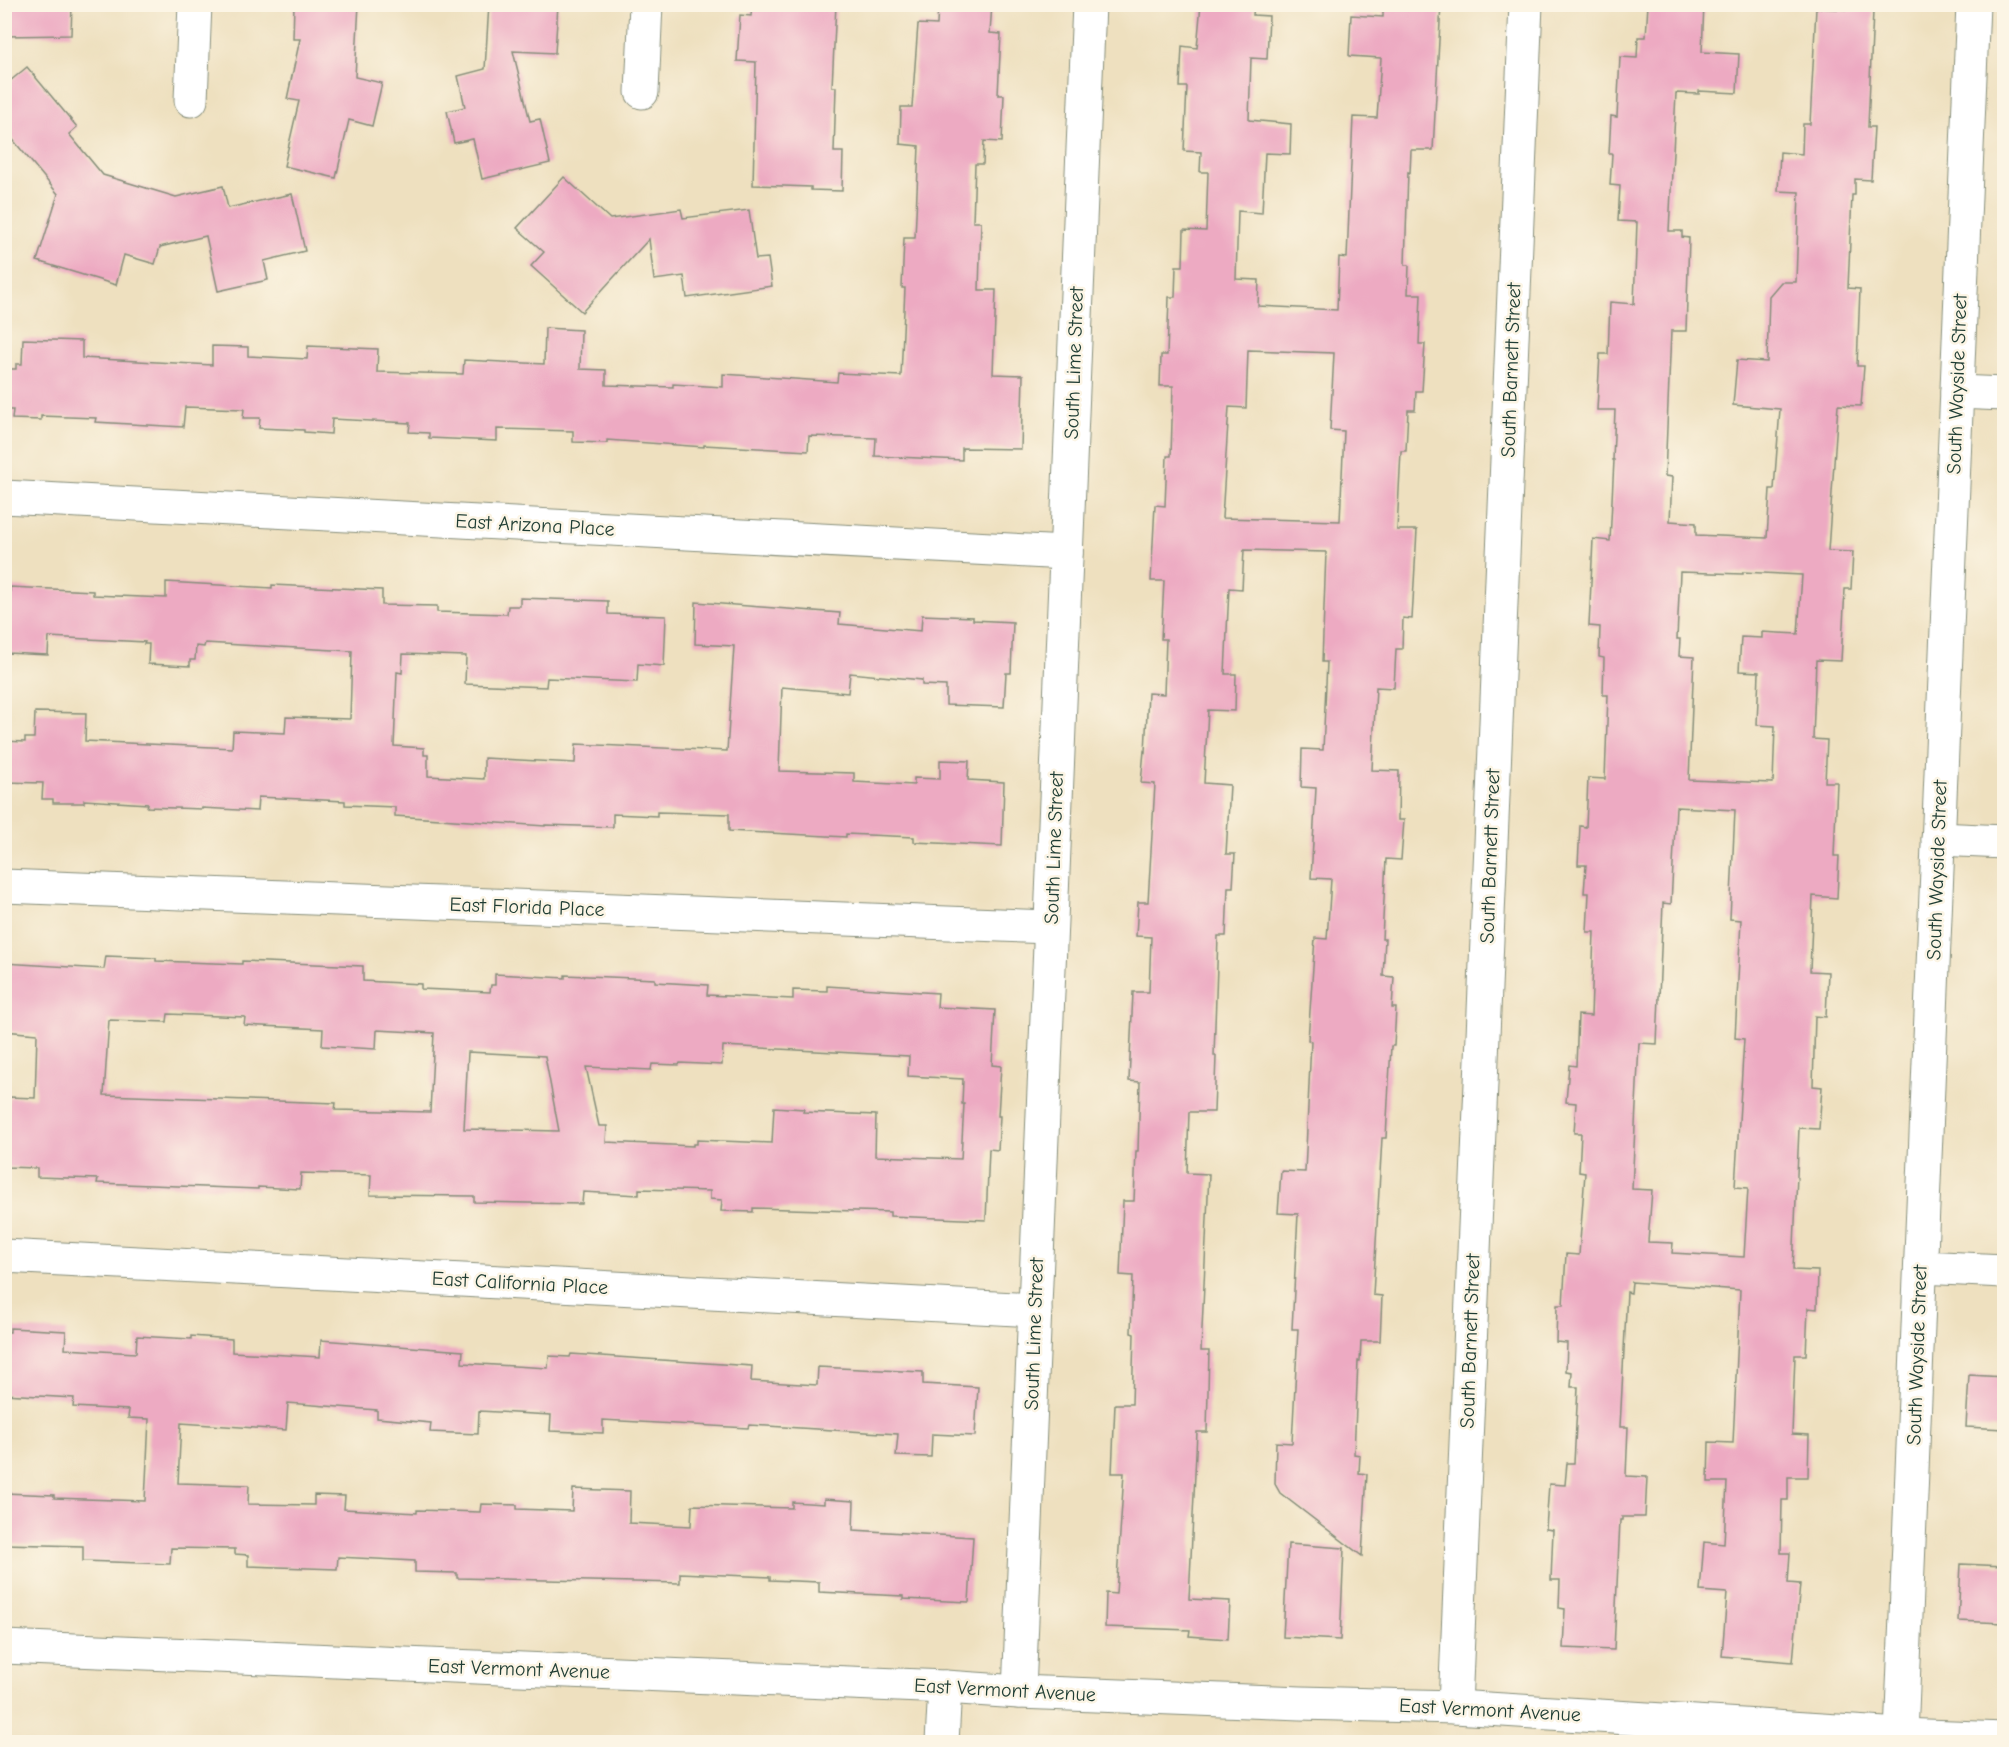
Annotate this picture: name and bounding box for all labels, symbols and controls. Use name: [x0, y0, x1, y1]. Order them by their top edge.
street label: South Barnett Street: [1496, 281, 1526, 458]
street label: South Lime Street: [1060, 285, 1088, 440]
street label: South Wayside Street: [1942, 292, 1972, 475]
street label: East Arizona Place: [455, 509, 615, 541]
street label: South Barnett Street: [1475, 767, 1505, 944]
street label: South Lime Street: [1040, 770, 1068, 925]
street label: South Wayside Street: [1922, 778, 1952, 961]
street label: East Florida Place: [449, 893, 605, 921]
street label: South Barnett Street: [1455, 1252, 1485, 1429]
street label: South Lime Street: [1020, 1256, 1048, 1411]
street label: South Wayside Street: [1902, 1263, 1932, 1446]
street label: East California Place: [431, 1267, 609, 1299]
street label: East Vermont Avenue: [428, 1654, 610, 1684]
street label: East Vermont Avenue: [913, 1674, 1097, 1706]
street label: East Vermont Avenue: [1398, 1694, 1582, 1726]

